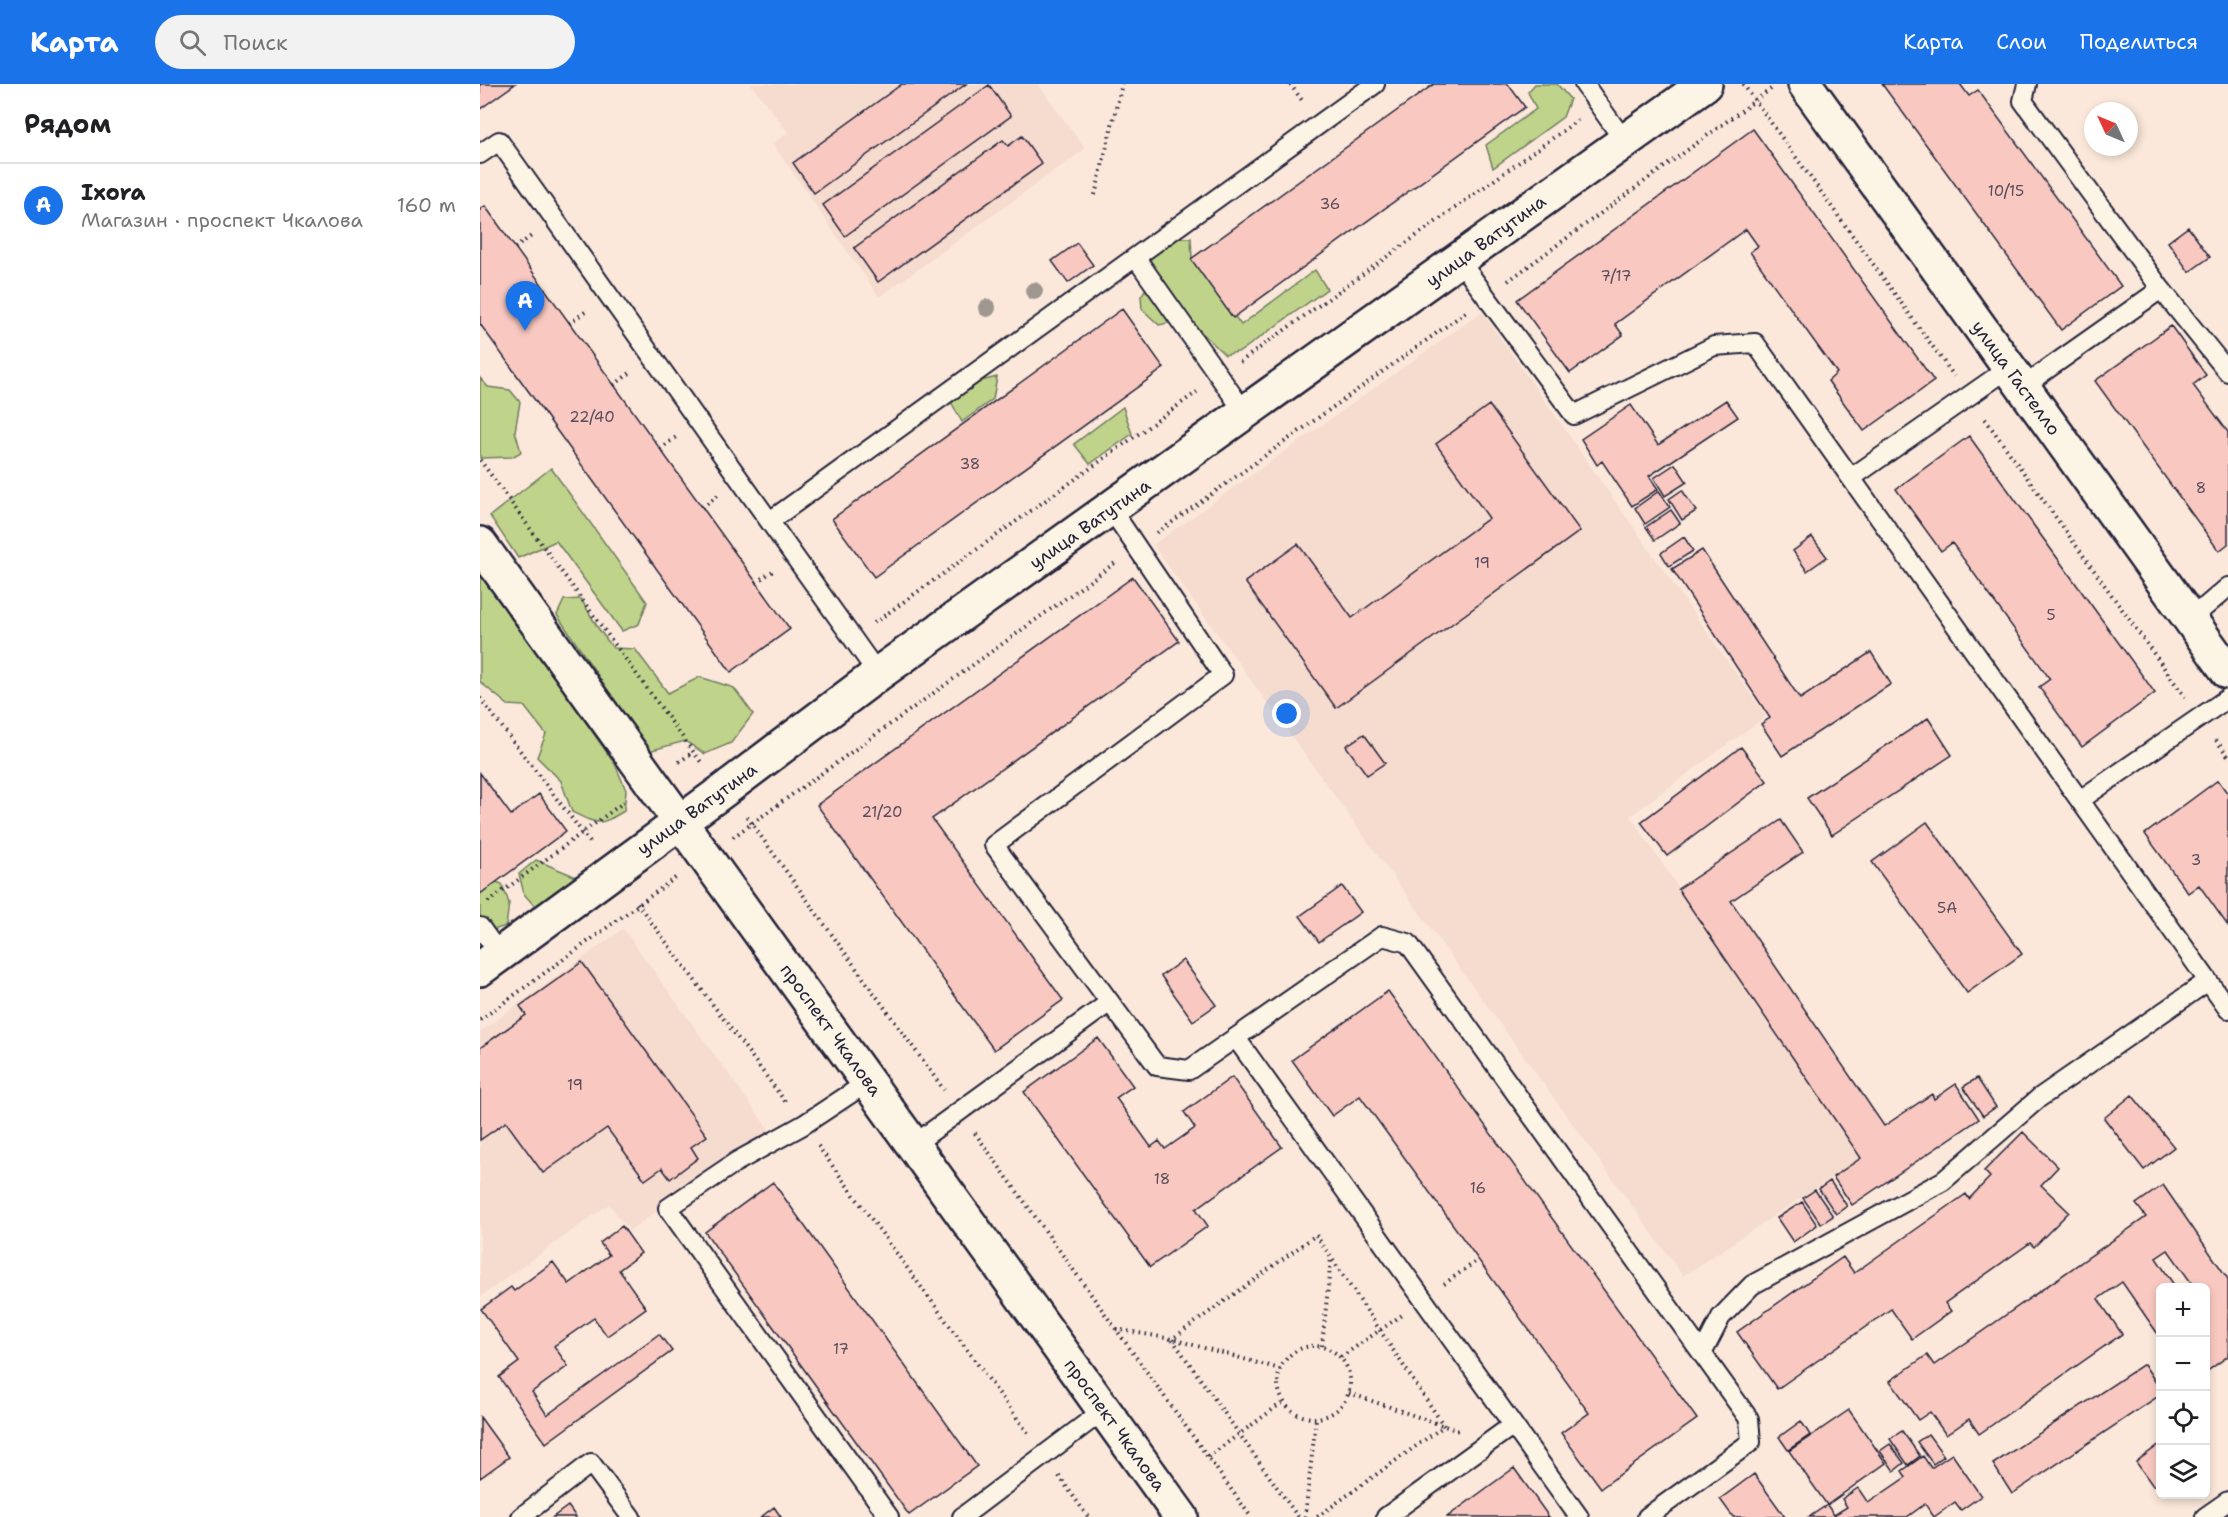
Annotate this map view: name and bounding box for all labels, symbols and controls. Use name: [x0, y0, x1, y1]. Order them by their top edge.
search box: [155, 15, 575, 69]
text: Карта: [30, 23, 119, 61]
icon: search: [176, 26, 209, 59]
text: Поиск: [224, 28, 288, 57]
text: Карта: [1903, 28, 1963, 56]
text: Слои: [1996, 28, 2047, 56]
text: Поделиться: [2080, 28, 2198, 56]
north arrow: [2084, 102, 2138, 156]
text: Рядом: [24, 106, 111, 141]
text: Ixora: [81, 178, 146, 207]
house number: 10/15: [1988, 181, 2024, 201]
street label: улица Ватутина: [1421, 189, 1551, 293]
text: A: [36, 192, 51, 218]
text: 160 m: [397, 192, 456, 218]
house number: 36: [1320, 194, 1340, 214]
text: Магазин · проспект Чкалова: [81, 207, 363, 233]
house number: 7/17: [1600, 266, 1632, 286]
pin: A: [506, 282, 544, 331]
street label: улица Гастелло: [1966, 316, 2066, 440]
house number: 22/40: [569, 407, 615, 427]
house number: 38: [960, 454, 980, 474]
street label: улица Ватутина: [1025, 473, 1155, 575]
house number: 8: [2196, 478, 2206, 498]
house number: 19: [1474, 553, 1490, 573]
house number: 5: [2046, 605, 2056, 625]
your location: [1272, 699, 1301, 728]
street label: улица Ватутина: [632, 757, 762, 861]
house number: 21/20: [861, 802, 903, 822]
house number: 3: [2191, 850, 2201, 870]
house number: 5А: [1937, 898, 1957, 918]
street label: проспект Чкалова: [775, 959, 887, 1101]
house number: 19: [567, 1075, 583, 1095]
house number: 18: [1154, 1169, 1170, 1189]
house number: 16: [1470, 1178, 1486, 1198]
map controls: [2156, 1283, 2210, 1499]
button: +: [2156, 1283, 2210, 1337]
button: −: [2156, 1337, 2210, 1391]
house number: 17: [833, 1339, 849, 1359]
street label: проспект Чкалова: [1059, 1354, 1171, 1496]
button: locate: [2156, 1391, 2210, 1445]
button: layers: [2156, 1445, 2210, 1499]

